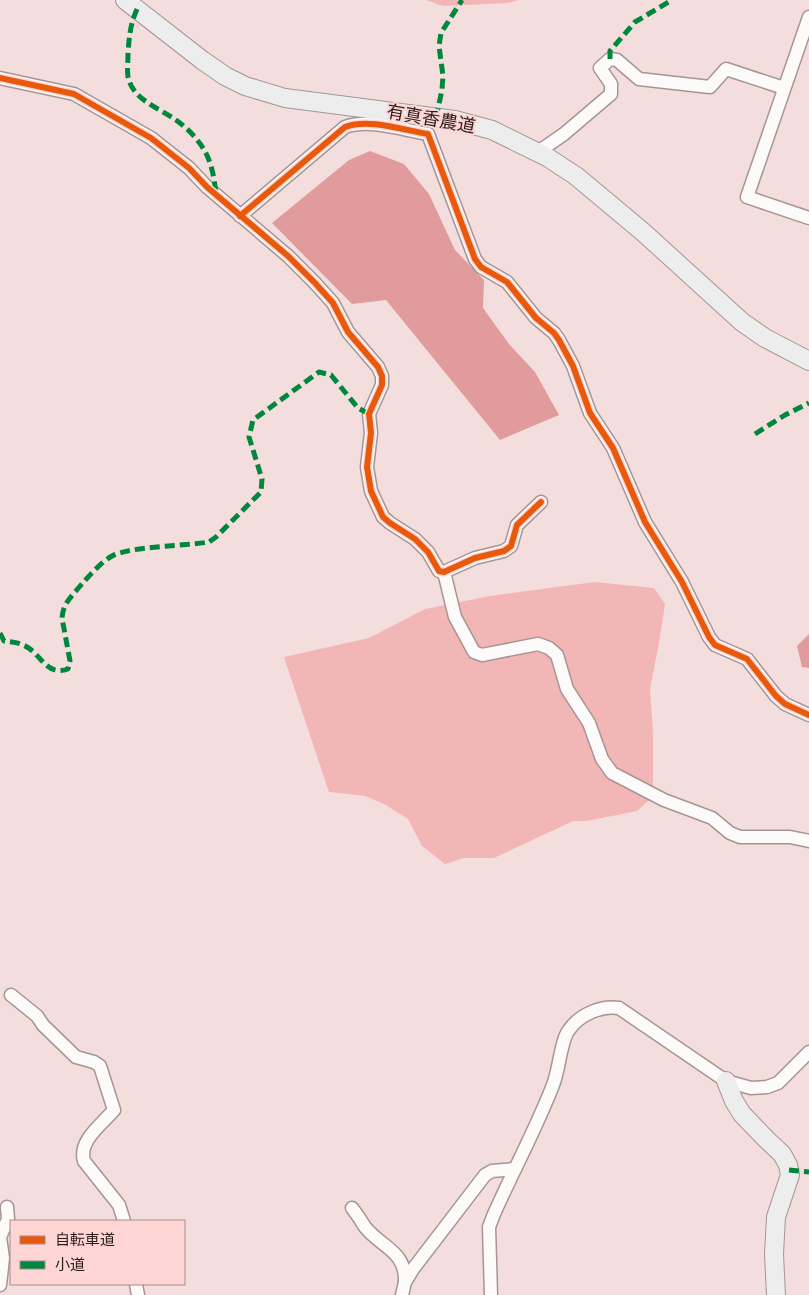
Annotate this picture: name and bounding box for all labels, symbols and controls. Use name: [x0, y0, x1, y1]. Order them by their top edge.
street label: 有真香農道: [385, 98, 478, 138]
legend: [10, 1220, 185, 1285]
text: 自転車道: [55, 1229, 115, 1249]
text: 小道: [55, 1254, 85, 1274]

